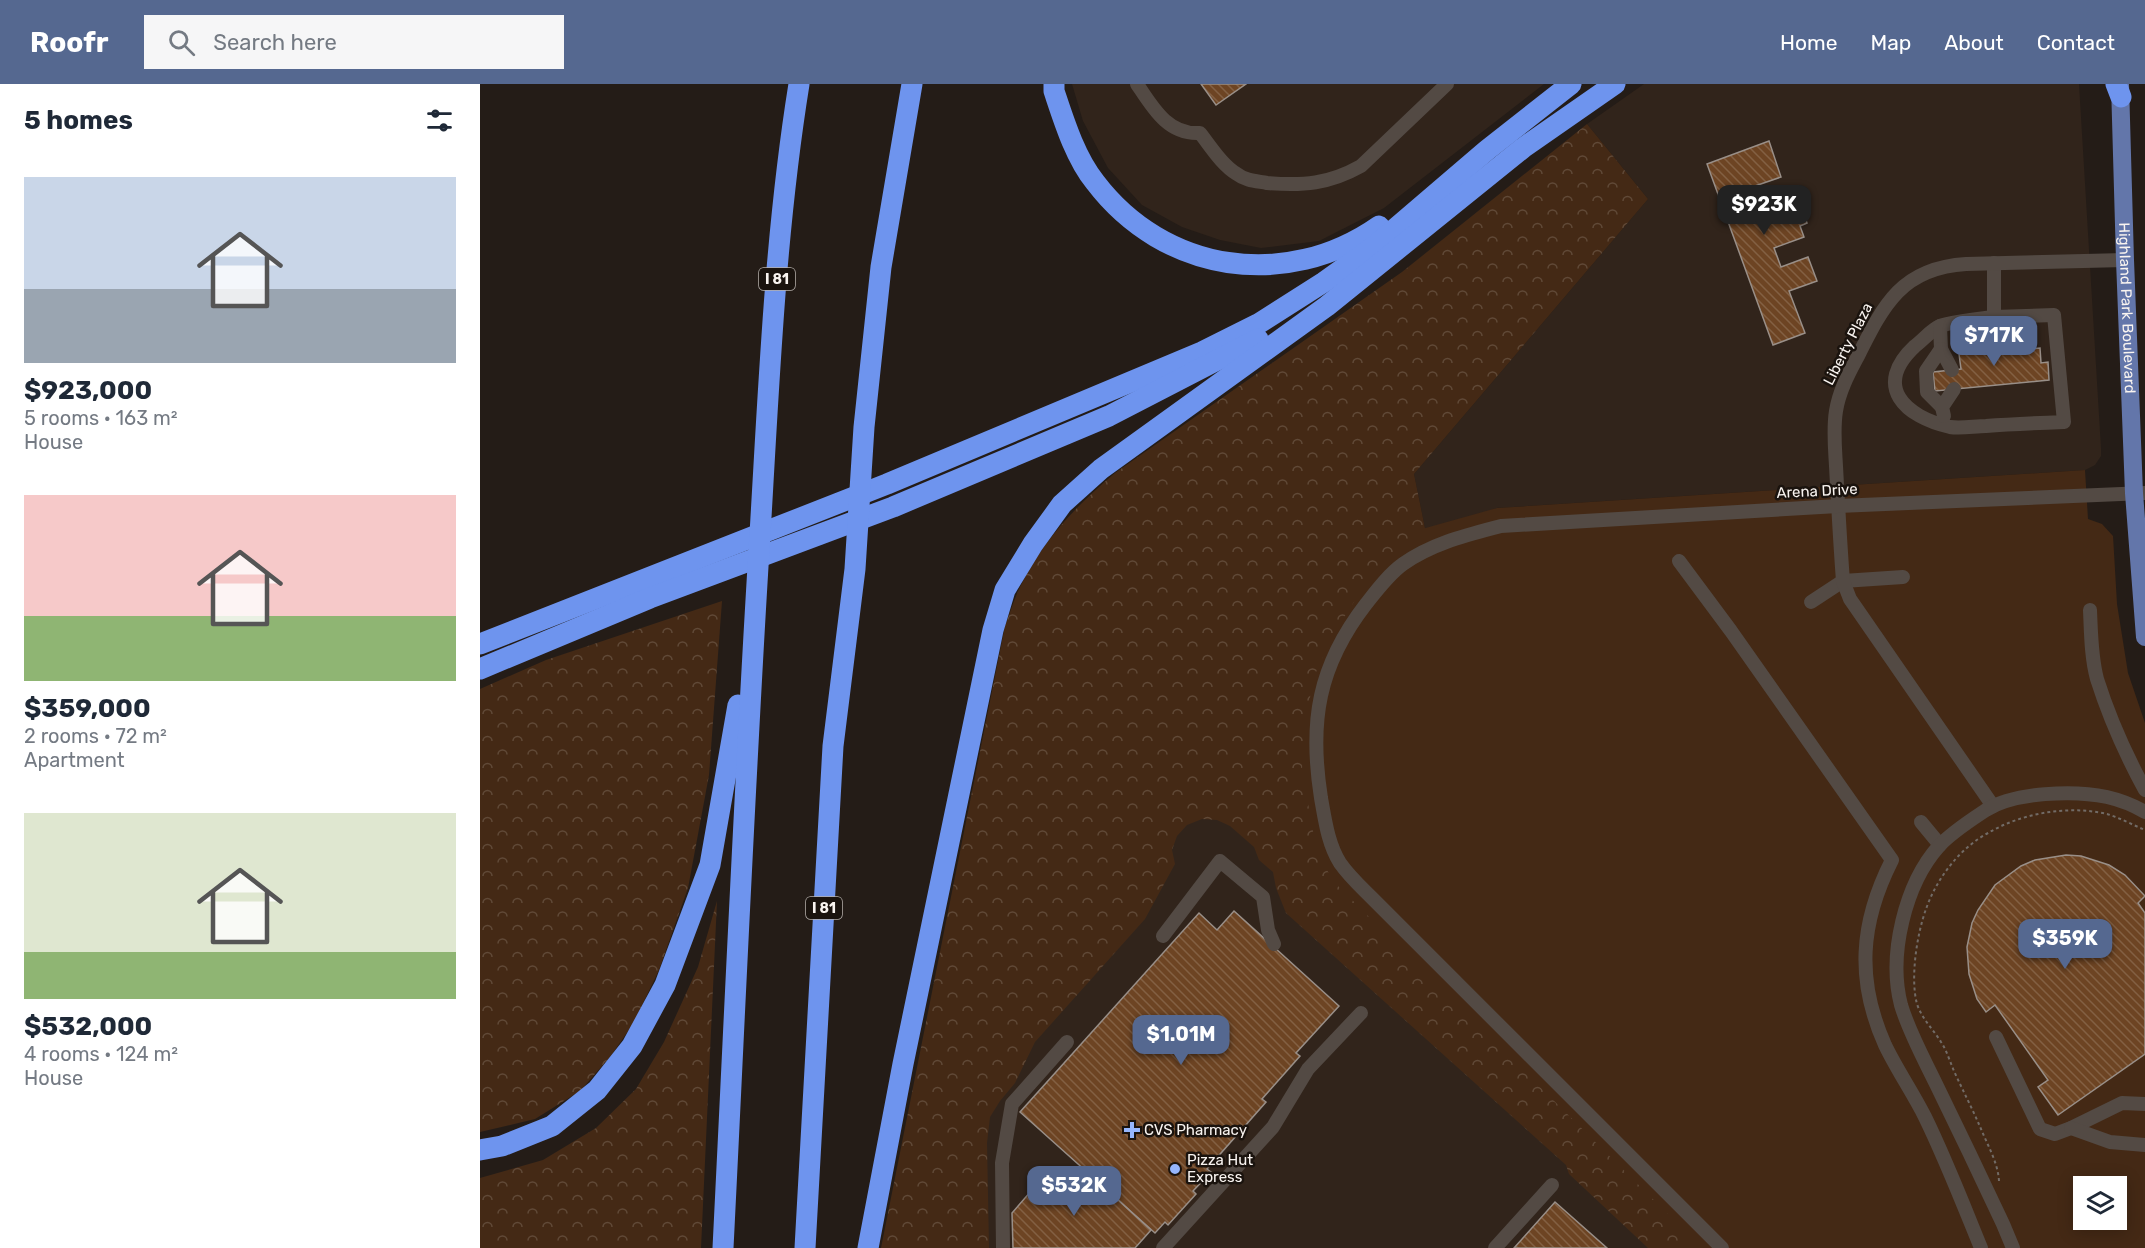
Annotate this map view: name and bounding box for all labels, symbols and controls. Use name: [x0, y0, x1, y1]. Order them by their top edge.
search box: [144, 15, 564, 69]
text: Roofr: [30, 26, 108, 59]
icon: search: [165, 26, 198, 59]
text: Search here: [213, 29, 337, 56]
text: Home: [1780, 30, 1837, 55]
text: Map: [1870, 30, 1911, 55]
text: About: [1944, 30, 2004, 55]
text: Contact: [2037, 30, 2115, 55]
icon: filters: [423, 104, 456, 137]
text: 5 homes: [24, 105, 133, 136]
pin: $923K: [1722, 185, 1806, 236]
text: $923K: [1731, 192, 1797, 216]
icon: home: [186, 216, 294, 324]
street label: Highland Park Boulevard: [2115, 222, 2139, 394]
road number: I 81: [759, 268, 795, 290]
street label: Liberty Plaza: [1820, 300, 1876, 388]
pin: $717K: [1952, 316, 2036, 367]
text: $717K: [1964, 323, 2024, 347]
text: $923,000: [24, 375, 152, 406]
text: 5 rooms · 163 m²: [24, 406, 178, 430]
text: House: [24, 430, 83, 454]
street label: Arena Drive: [1776, 480, 1858, 502]
icon: home: [186, 534, 294, 642]
text: $359,000: [24, 693, 151, 724]
text: 2 rooms · 72 m²: [24, 724, 167, 748]
text: Apartment: [24, 748, 125, 772]
icon: home: [186, 852, 294, 960]
road number: I 81: [806, 897, 842, 919]
pin: $359K: [2023, 919, 2107, 970]
text: $359K: [2032, 926, 2098, 950]
text: $532,000: [24, 1011, 152, 1042]
pin: $1.01M: [1132, 1015, 1230, 1066]
text: $1.01M: [1147, 1022, 1215, 1046]
text: 4 rooms · 124 m²: [24, 1042, 178, 1066]
text: House: [24, 1066, 83, 1090]
place label: CVS Pharmacy: [1144, 1121, 1247, 1139]
marker: CVS Pharmacy: [1125, 1123, 1139, 1137]
place label: Pizza Hut Express: [1187, 1151, 1253, 1186]
marker: Pizza Hut Express: [1168, 1162, 1182, 1176]
pin: $532K: [1032, 1166, 1116, 1217]
text: $532K: [1041, 1173, 1107, 1197]
map controls: [2073, 1176, 2127, 1230]
button: layers: [2073, 1176, 2127, 1230]

